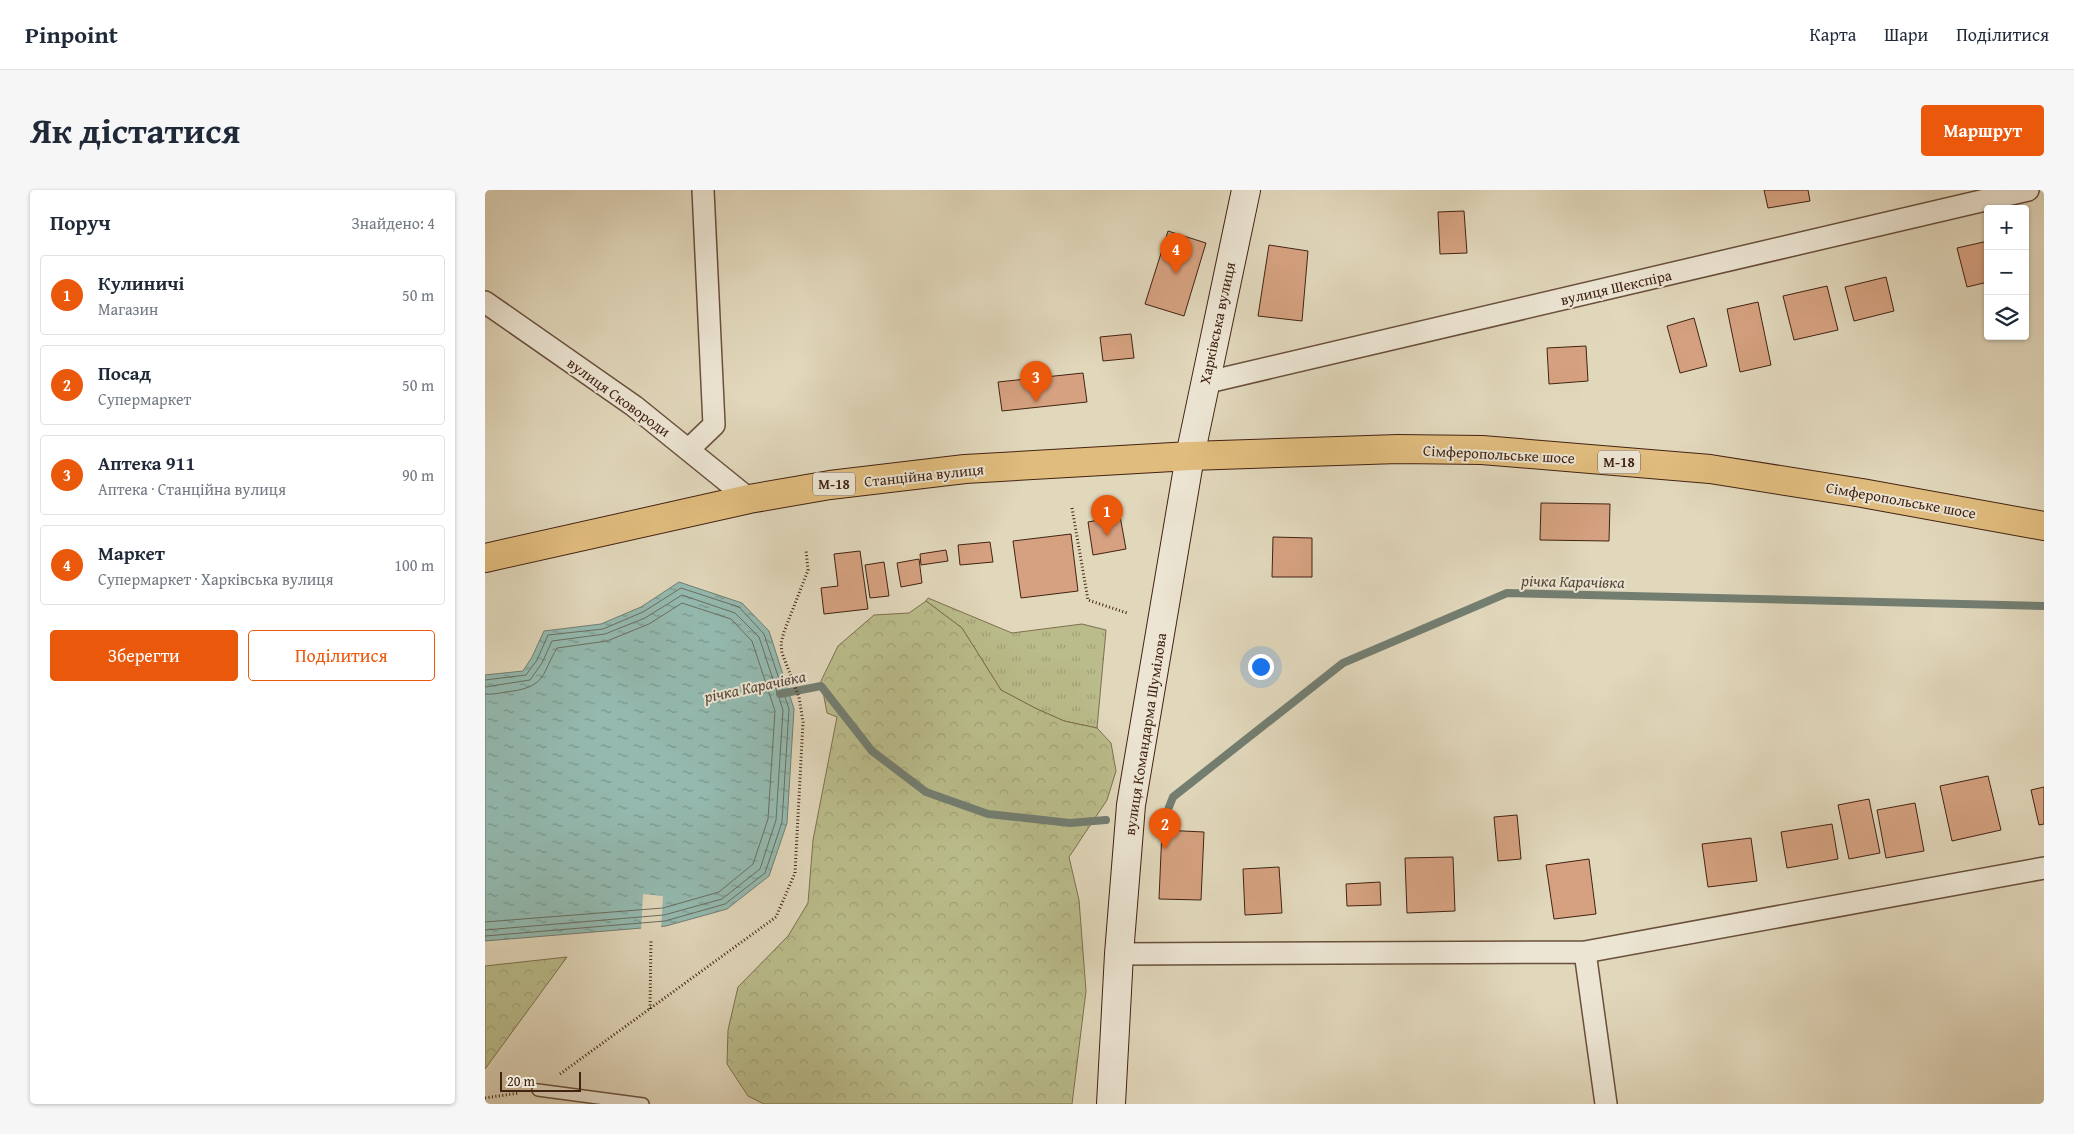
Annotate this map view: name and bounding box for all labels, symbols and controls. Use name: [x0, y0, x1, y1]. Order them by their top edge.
text: Pinpoint: [25, 17, 118, 52]
text: Карта: [1810, 21, 1856, 48]
text: Шари: [1884, 21, 1928, 48]
text: Поділитися: [1956, 21, 2049, 48]
text: Як дістатися: [30, 105, 240, 156]
button: Маршрут: [1921, 105, 2044, 156]
map controls: [1984, 205, 2029, 340]
button: +: [1984, 205, 2029, 250]
text: Поруч: [50, 207, 111, 238]
text: Знайдено: 4: [352, 211, 435, 235]
pin: 4: [1160, 233, 1192, 274]
button: −: [1984, 250, 2029, 295]
street label: Харківська вулиця: [1194, 260, 1240, 386]
street label: вулиця Шекспіра: [1558, 264, 1675, 310]
text: Кулиничі: [98, 269, 184, 297]
text: 1: [63, 283, 71, 307]
text: 50 m: [402, 283, 434, 307]
button: layers: [1984, 295, 2029, 340]
text: Магазин: [98, 297, 158, 321]
street label: вулиця Сковороди: [563, 352, 675, 442]
text: Посад: [98, 359, 151, 387]
pin: 3: [1020, 361, 1052, 402]
text: 2: [63, 373, 71, 397]
text: 50 m: [402, 373, 434, 397]
text: Супермаркет: [98, 387, 191, 411]
street label: Сімферопольське шосе: [1423, 440, 1575, 468]
text: Аптека 911: [98, 449, 195, 477]
road number: М-18: [1598, 450, 1640, 474]
street label: Станційна вулиця: [863, 458, 985, 492]
text: 3: [63, 463, 71, 487]
text: 90 m: [402, 463, 434, 487]
road number: М-18: [813, 472, 855, 496]
street label: Сімферопольське шосе: [1824, 476, 1978, 524]
text: Аптека · Станційна вулиця: [98, 477, 286, 501]
pin: 1: [1091, 495, 1123, 536]
text: Маркет: [98, 539, 165, 567]
text: 4: [63, 553, 71, 577]
text: 100 m: [394, 553, 434, 577]
text: Супермаркет · Харківська вулиця: [98, 567, 333, 591]
water label: річка Карачівка: [1520, 568, 1625, 594]
button: Зберегти: [50, 630, 238, 681]
button: Поділитися: [248, 630, 435, 681]
street label: вулиця Командарма Шумілова: [1119, 630, 1172, 837]
your location: [1248, 654, 1274, 680]
water label: річка Карачівка: [701, 663, 809, 709]
pin: 2: [1149, 808, 1181, 849]
scale bar: [500, 1069, 581, 1092]
text: 20 m: [507, 1071, 535, 1091]

